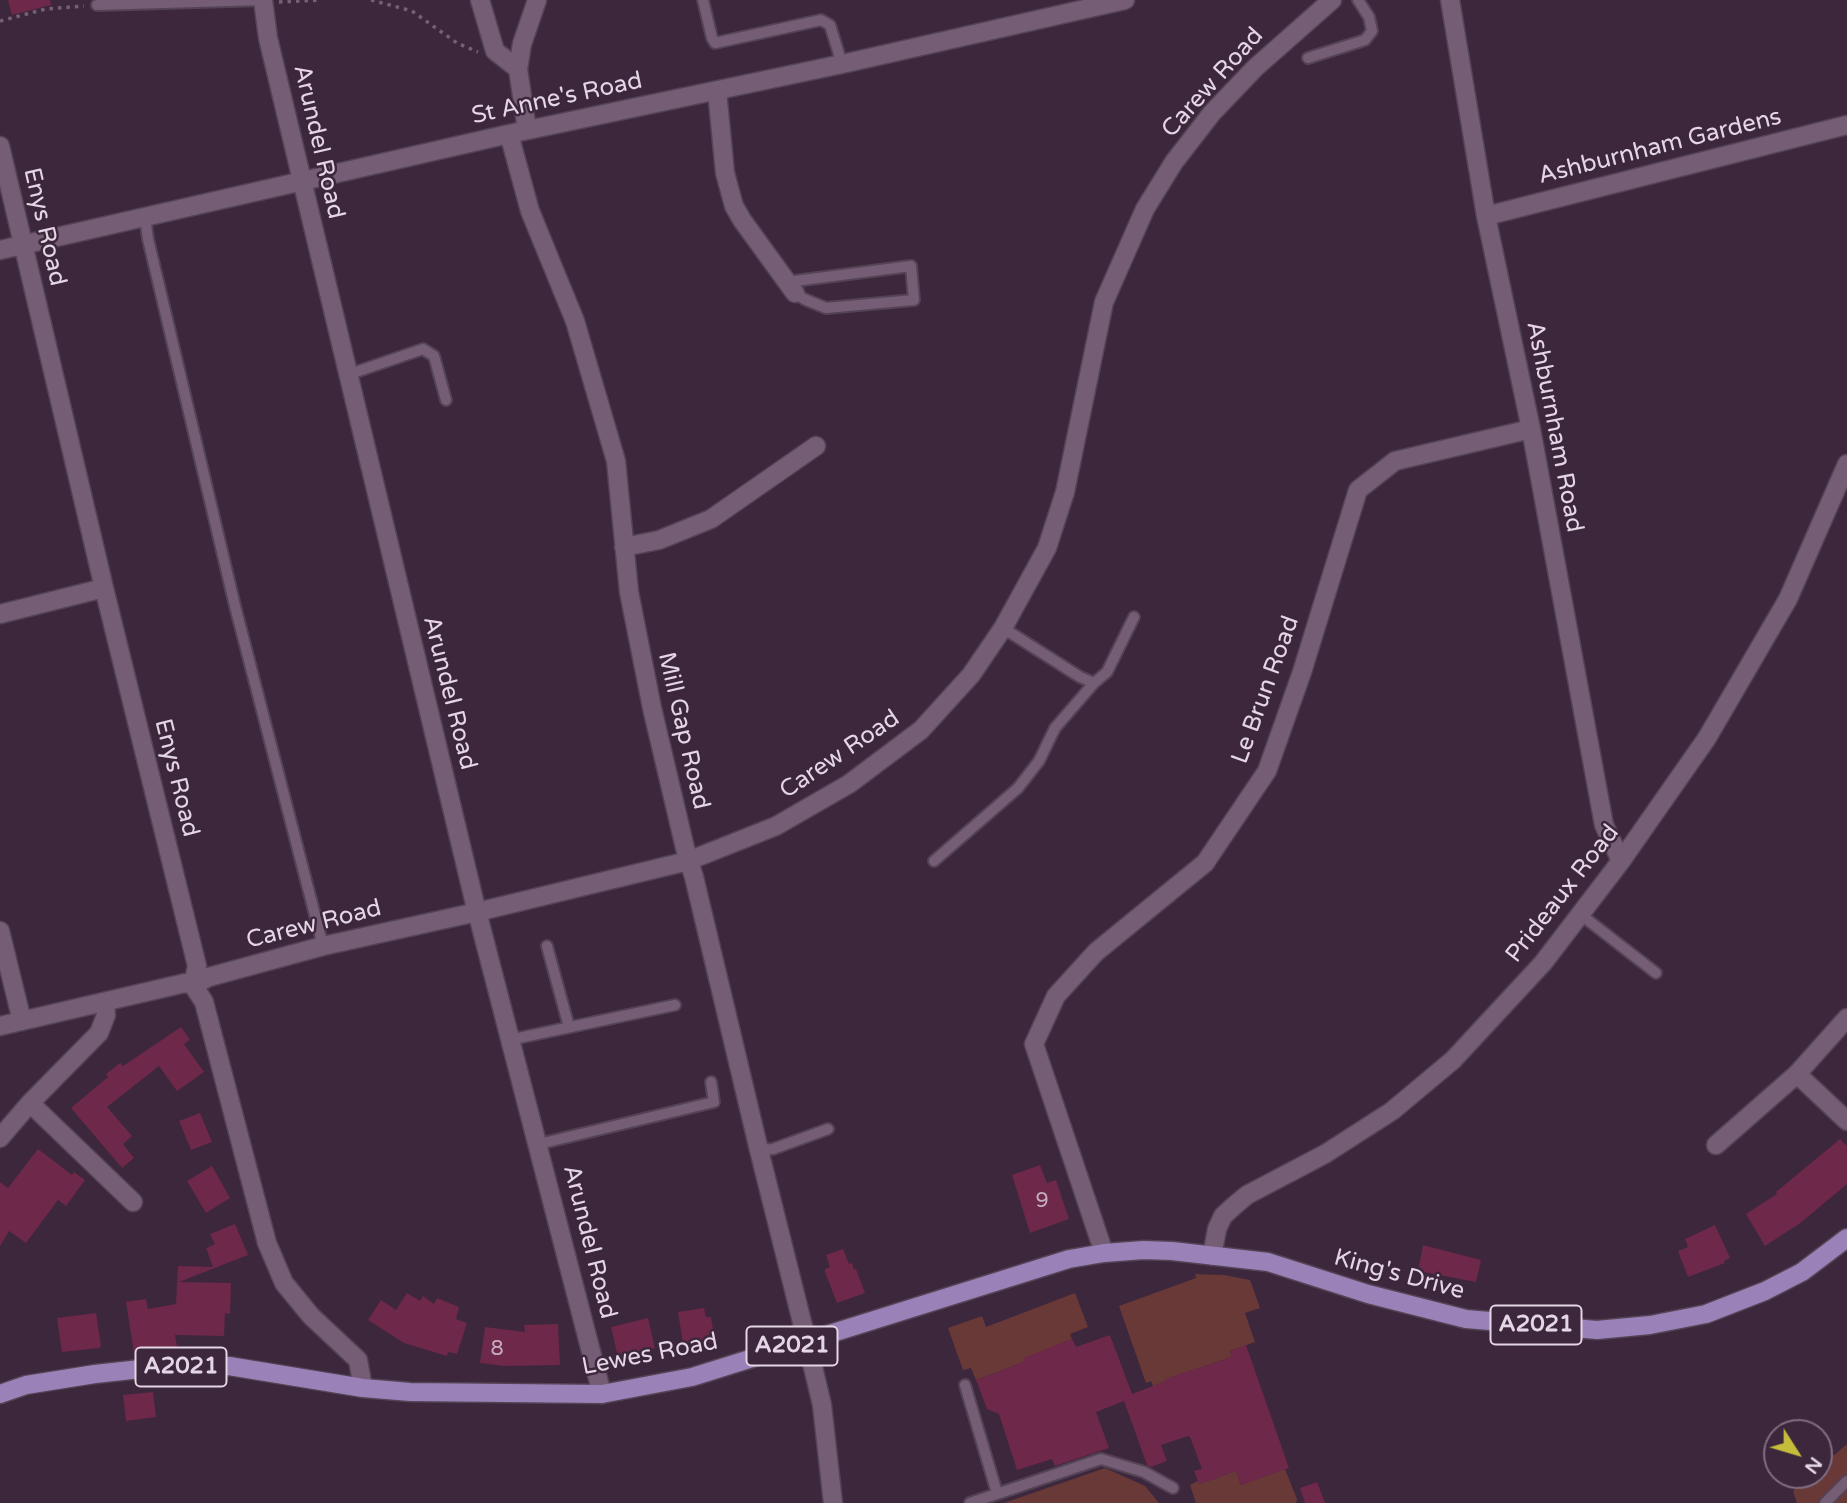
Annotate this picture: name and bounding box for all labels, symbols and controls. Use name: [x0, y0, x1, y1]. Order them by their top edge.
street label: Carew Road: [1156, 22, 1270, 144]
street label: Arundel Road: [286, 62, 350, 222]
street label: St Anne's Road: [469, 67, 645, 131]
street label: Ashburnham Gardens: [1536, 103, 1784, 191]
street label: Enys Road: [16, 165, 72, 289]
street label: Ashburnham Road: [1519, 319, 1589, 535]
street label: Le Brun Road: [1226, 612, 1306, 768]
street label: Arundel Road: [416, 613, 482, 773]
street label: Mill Gap Road: [651, 650, 715, 812]
street label: Carew Road: [775, 704, 905, 806]
street label: Enys Road: [147, 716, 205, 840]
street label: Prideaux Road: [1500, 819, 1626, 969]
street label: Carew Road: [244, 894, 384, 956]
street label: Arundel Road: [556, 1162, 622, 1322]
house number: 9: [1035, 1188, 1049, 1214]
street label: King's Drive: [1331, 1244, 1467, 1306]
road number: A2021: [1490, 1306, 1582, 1344]
road number: A2021: [746, 1326, 838, 1366]
street label: Lewes Road: [580, 1328, 720, 1382]
house number: 8: [490, 1336, 504, 1362]
road number: A2021: [136, 1348, 227, 1386]
north arrow: [1763, 1419, 1833, 1489]
text: N: [1800, 1453, 1827, 1478]

